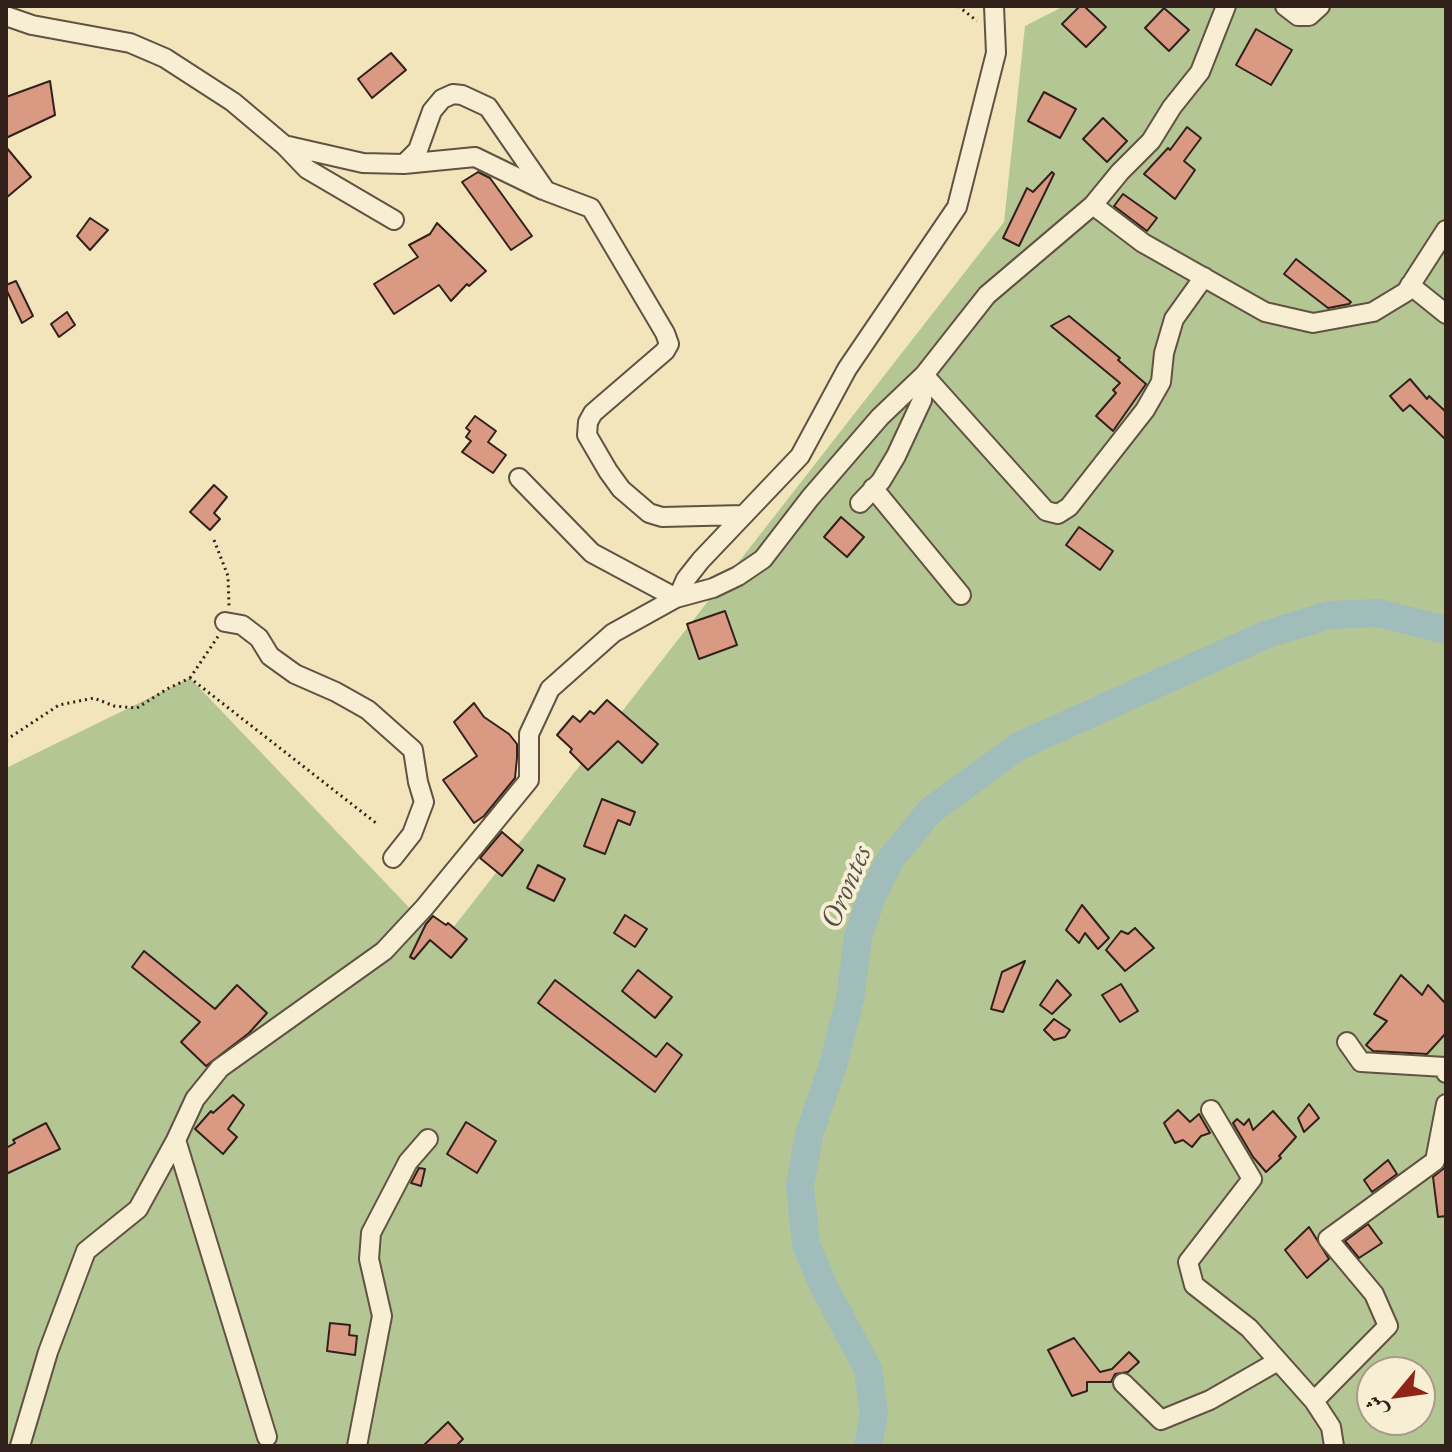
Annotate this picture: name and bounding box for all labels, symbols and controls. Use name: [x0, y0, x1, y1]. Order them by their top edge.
water label: Orontes: [813, 840, 881, 934]
north arrow: [1356, 1356, 1436, 1436]
text: ش: [1358, 1390, 1394, 1423]

